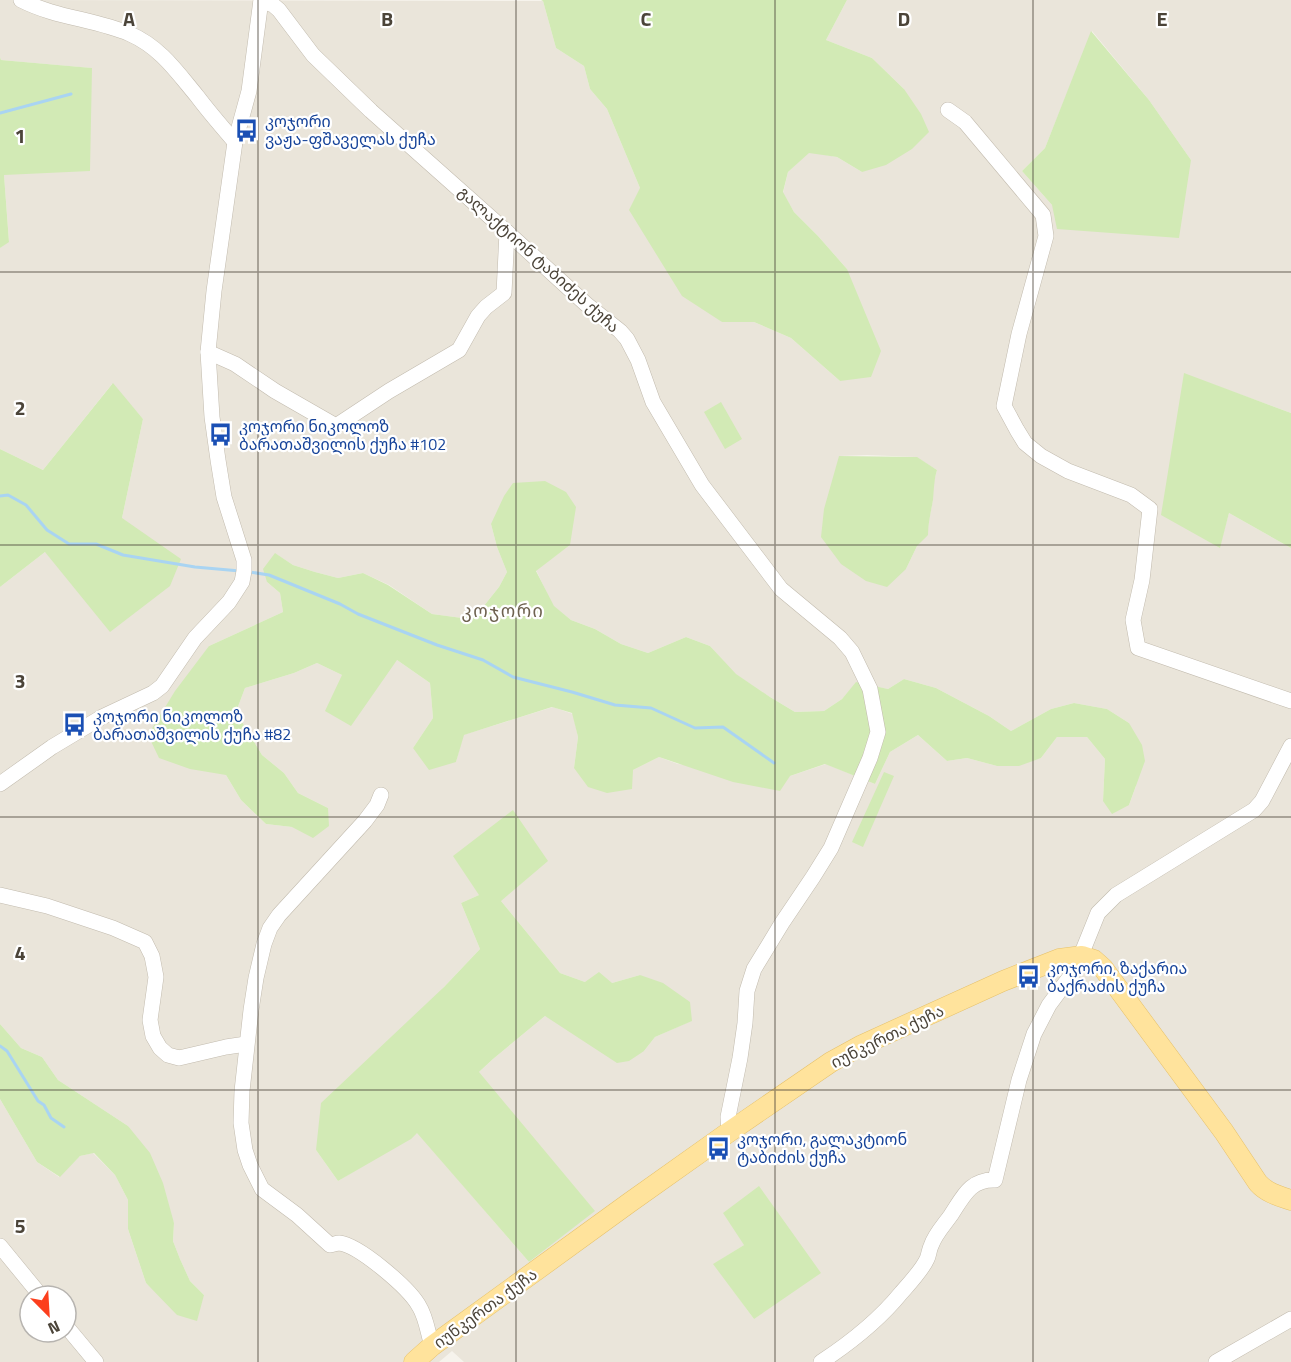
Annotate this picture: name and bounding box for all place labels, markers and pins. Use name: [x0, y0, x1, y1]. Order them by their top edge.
place label: კოჯორი ვაჟა-ფშაველას ქუჩა: [265, 109, 436, 151]
bus stop icon: კოჯორი ვაჟა-ფშაველას ქუჩა: [234, 117, 260, 143]
place label: კოჯორი ნიკოლოზ ბარათაშვილის ქუჩა #102: [239, 414, 446, 456]
bus stop icon: კოჯორი ნიკოლოზ ბარათაშვილის ქუჩა #102: [208, 422, 234, 448]
place label: კოჯორი ნიკოლოზ ბარათაშვილის ქუჩა #82: [93, 704, 291, 746]
bus stop icon: კოჯორი ნიკოლოზ ბარათაშვილის ქუჩა #82: [62, 712, 88, 738]
place label: კოჯორი, ზაქარია ბაქრაძის ქუჩა: [1047, 956, 1187, 998]
bus stop icon: კოჯორი, ზაქარია ბაქრაძის ქუჩა: [1016, 964, 1042, 990]
place label: კოჯორი, გალაკტიონ ტაბიძის ქუჩა: [737, 1127, 907, 1169]
bus stop icon: კოჯორი, გალაკტიონ ტაბიძის ქუჩა: [706, 1135, 732, 1161]

